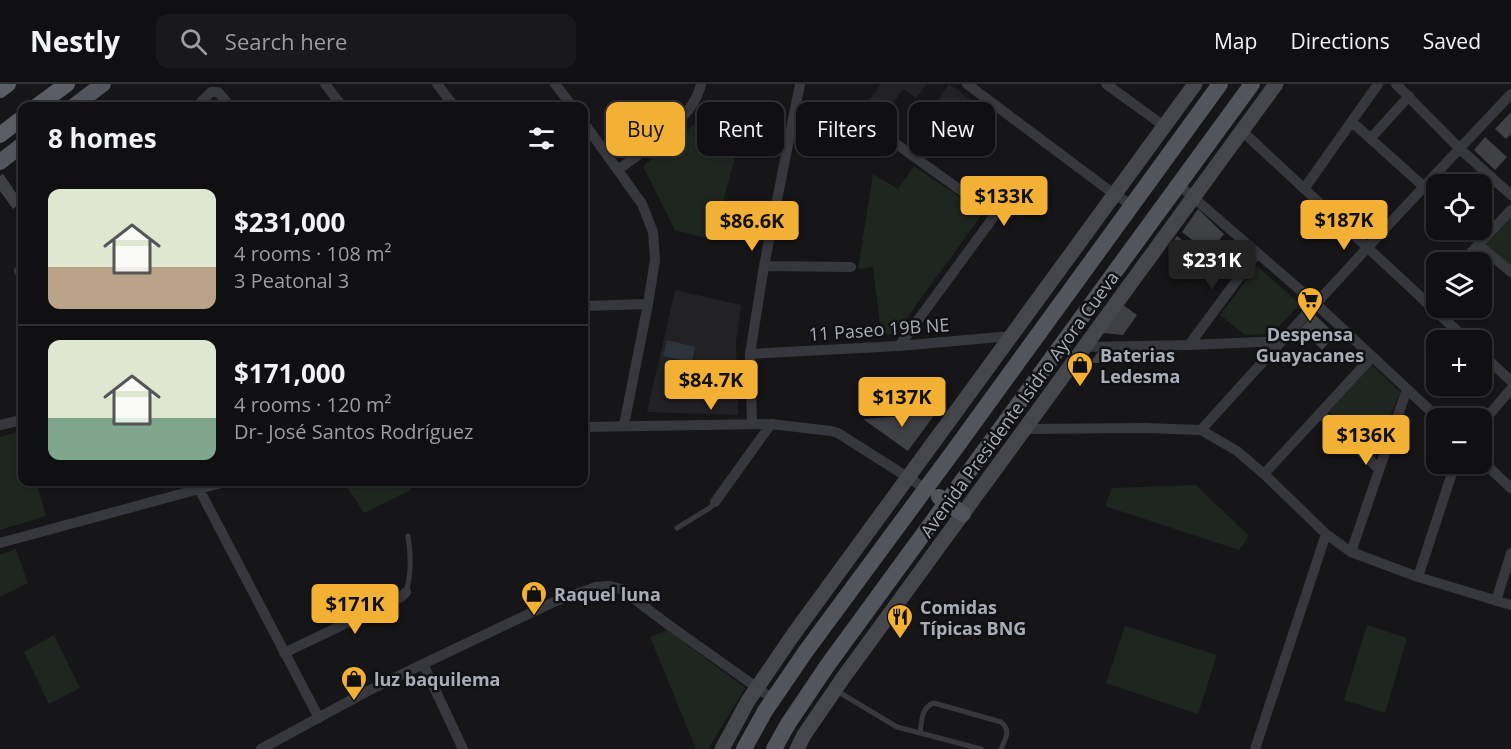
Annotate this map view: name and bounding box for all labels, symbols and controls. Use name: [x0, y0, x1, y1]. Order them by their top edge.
search box: [156, 14, 576, 68]
text: Nestly: [30, 22, 120, 60]
icon: search: [177, 25, 210, 58]
text: Search here: [225, 26, 347, 56]
text: Map: [1214, 27, 1257, 55]
text: Directions: [1290, 27, 1390, 55]
text: Saved: [1423, 27, 1481, 55]
chip: Buy: [606, 102, 685, 156]
chip: Rent: [697, 102, 784, 156]
chip: Filters: [796, 102, 897, 156]
chip: New: [909, 102, 995, 156]
text: 8 homes: [48, 120, 157, 156]
icon: filters: [525, 122, 558, 155]
map controls: [1426, 174, 1492, 474]
button: locate: [1426, 174, 1492, 240]
pin: $133K: [962, 176, 1046, 227]
text: $133K: [974, 182, 1034, 209]
pin: $187K: [1302, 200, 1386, 251]
pin: $86.6K: [703, 201, 801, 252]
text: $231,000: [234, 204, 345, 240]
text: $187K: [1314, 206, 1374, 233]
text: $86.6K: [720, 207, 784, 234]
icon: home: [96, 213, 168, 285]
text: 4 rooms · 108 m²: [234, 240, 392, 267]
pin: $231K: [1170, 240, 1254, 291]
text: $231K: [1182, 246, 1242, 273]
button: layers: [1426, 252, 1492, 318]
street label: Avenida Presidente Isidro Ayora Cueva: [914, 266, 1124, 542]
text: 3 Peatonal 3: [234, 267, 349, 294]
supermarket icon: Despensa Guayacanes: [1295, 285, 1325, 323]
street label: 11 Paseo 19B NE: [808, 312, 950, 346]
place label: Despensa Guayacanes: [1256, 322, 1364, 367]
button: +: [1426, 330, 1492, 396]
place label: Baterias Ledesma: [1100, 343, 1180, 388]
shop icon: Baterias Ledesma: [1065, 350, 1095, 388]
text: $171,000: [234, 355, 345, 391]
pin: $84.7K: [662, 360, 760, 411]
icon: home: [96, 364, 168, 436]
text: $84.7K: [679, 366, 743, 393]
pin: $137K: [860, 377, 944, 428]
text: $137K: [872, 383, 932, 410]
text: 4 rooms · 120 m²: [234, 391, 392, 418]
button: −: [1426, 408, 1492, 474]
pin: $136K: [1324, 415, 1408, 466]
text: Dr- José Santos Rodríguez: [234, 418, 473, 445]
text: $136K: [1336, 421, 1396, 448]
shop icon: Raquel luna: [519, 579, 549, 617]
place label: Raquel luna: [554, 582, 661, 606]
pin: $171K: [313, 584, 397, 635]
text: $171K: [325, 590, 385, 617]
place label: Comidas Típicas BNG: [920, 595, 1026, 640]
restaurant icon: Comidas Típicas BNG: [885, 602, 915, 640]
shop icon: luz baquilema: [339, 664, 369, 702]
place label: luz baquilema: [374, 667, 500, 691]

